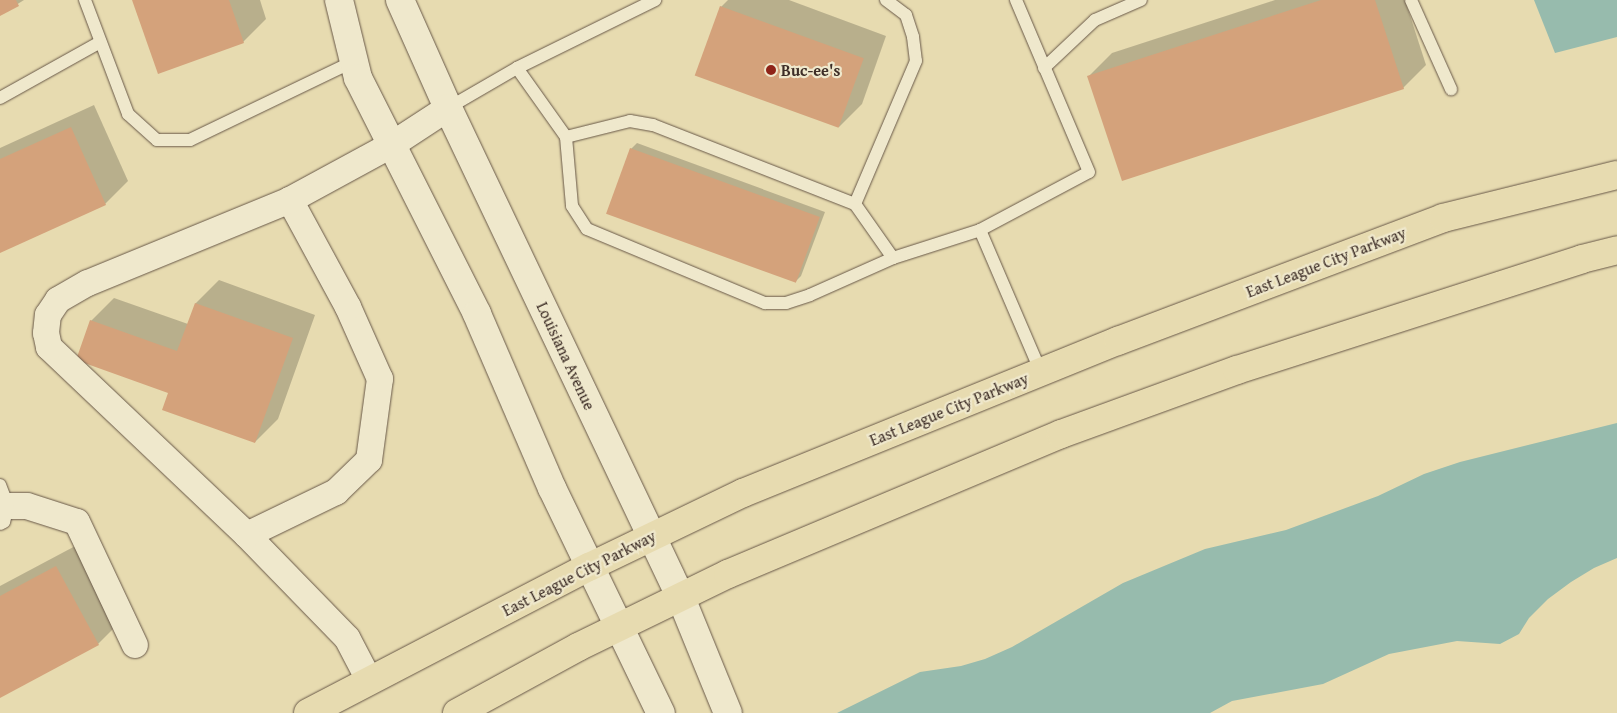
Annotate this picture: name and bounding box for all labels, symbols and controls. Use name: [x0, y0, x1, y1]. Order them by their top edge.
place label: Buc-ee's: [781, 60, 840, 80]
marker: Buc-ee's: [765, 64, 777, 76]
street label: East League City Parkway: [1243, 223, 1409, 301]
street label: Louisiana Avenue: [533, 299, 599, 413]
street label: East League City Parkway: [867, 368, 1031, 450]
street label: East League City Parkway: [499, 526, 659, 620]

